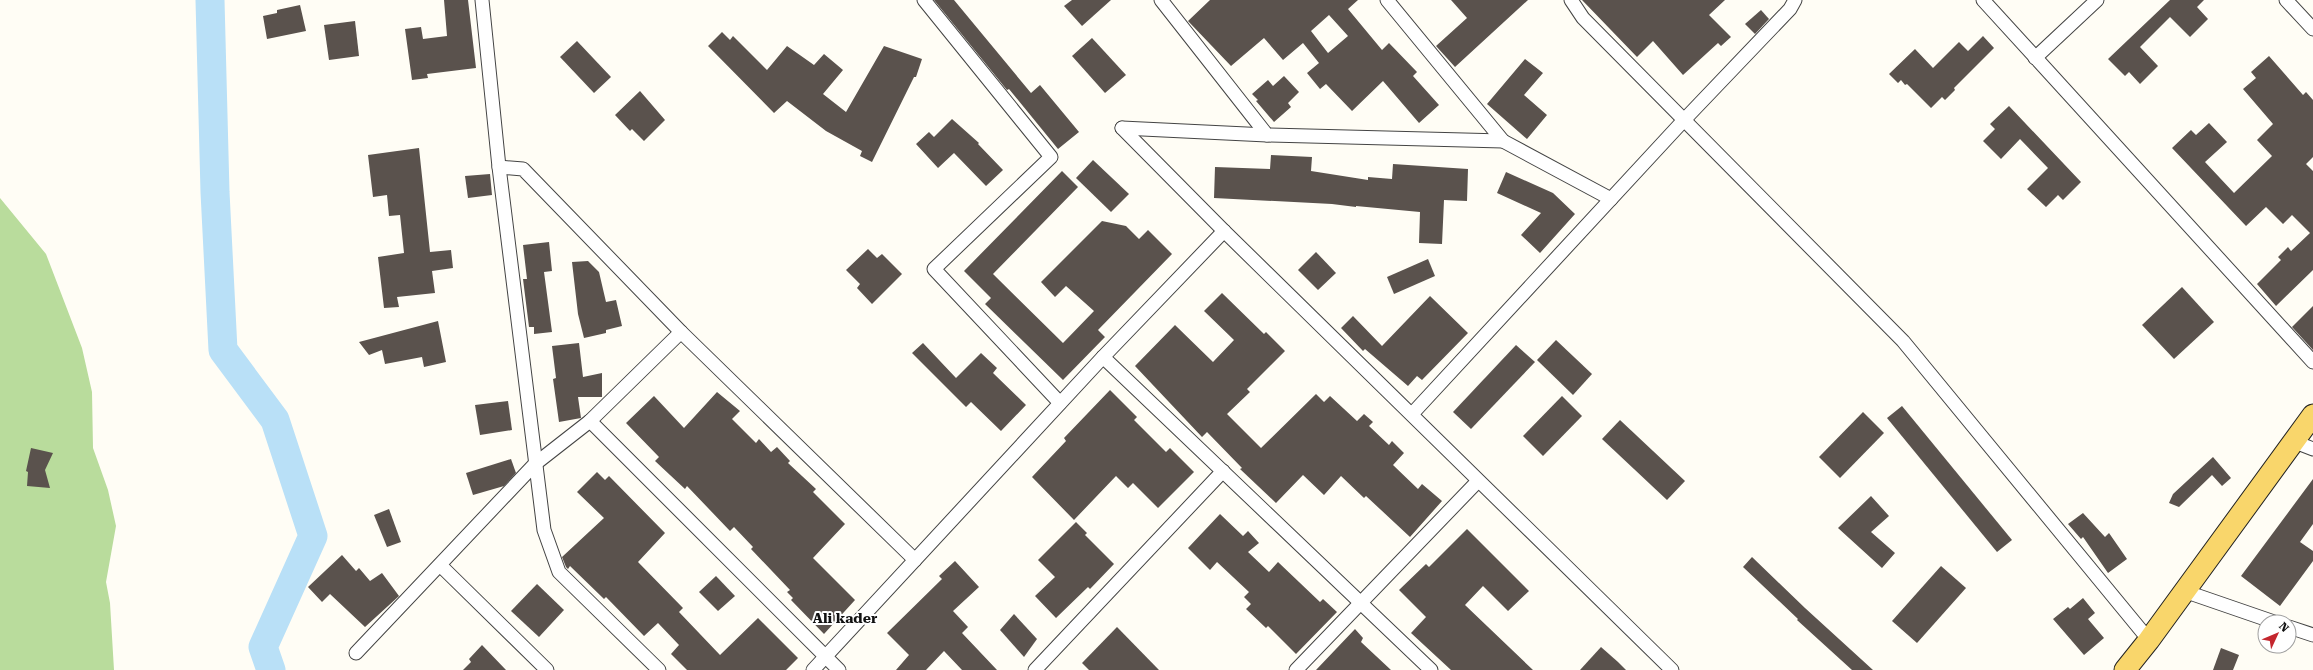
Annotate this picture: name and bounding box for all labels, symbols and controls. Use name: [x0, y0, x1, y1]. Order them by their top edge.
district label: Ali kader: [813, 610, 878, 626]
north arrow: [2257, 614, 2297, 654]
text: N: [2276, 620, 2292, 635]

